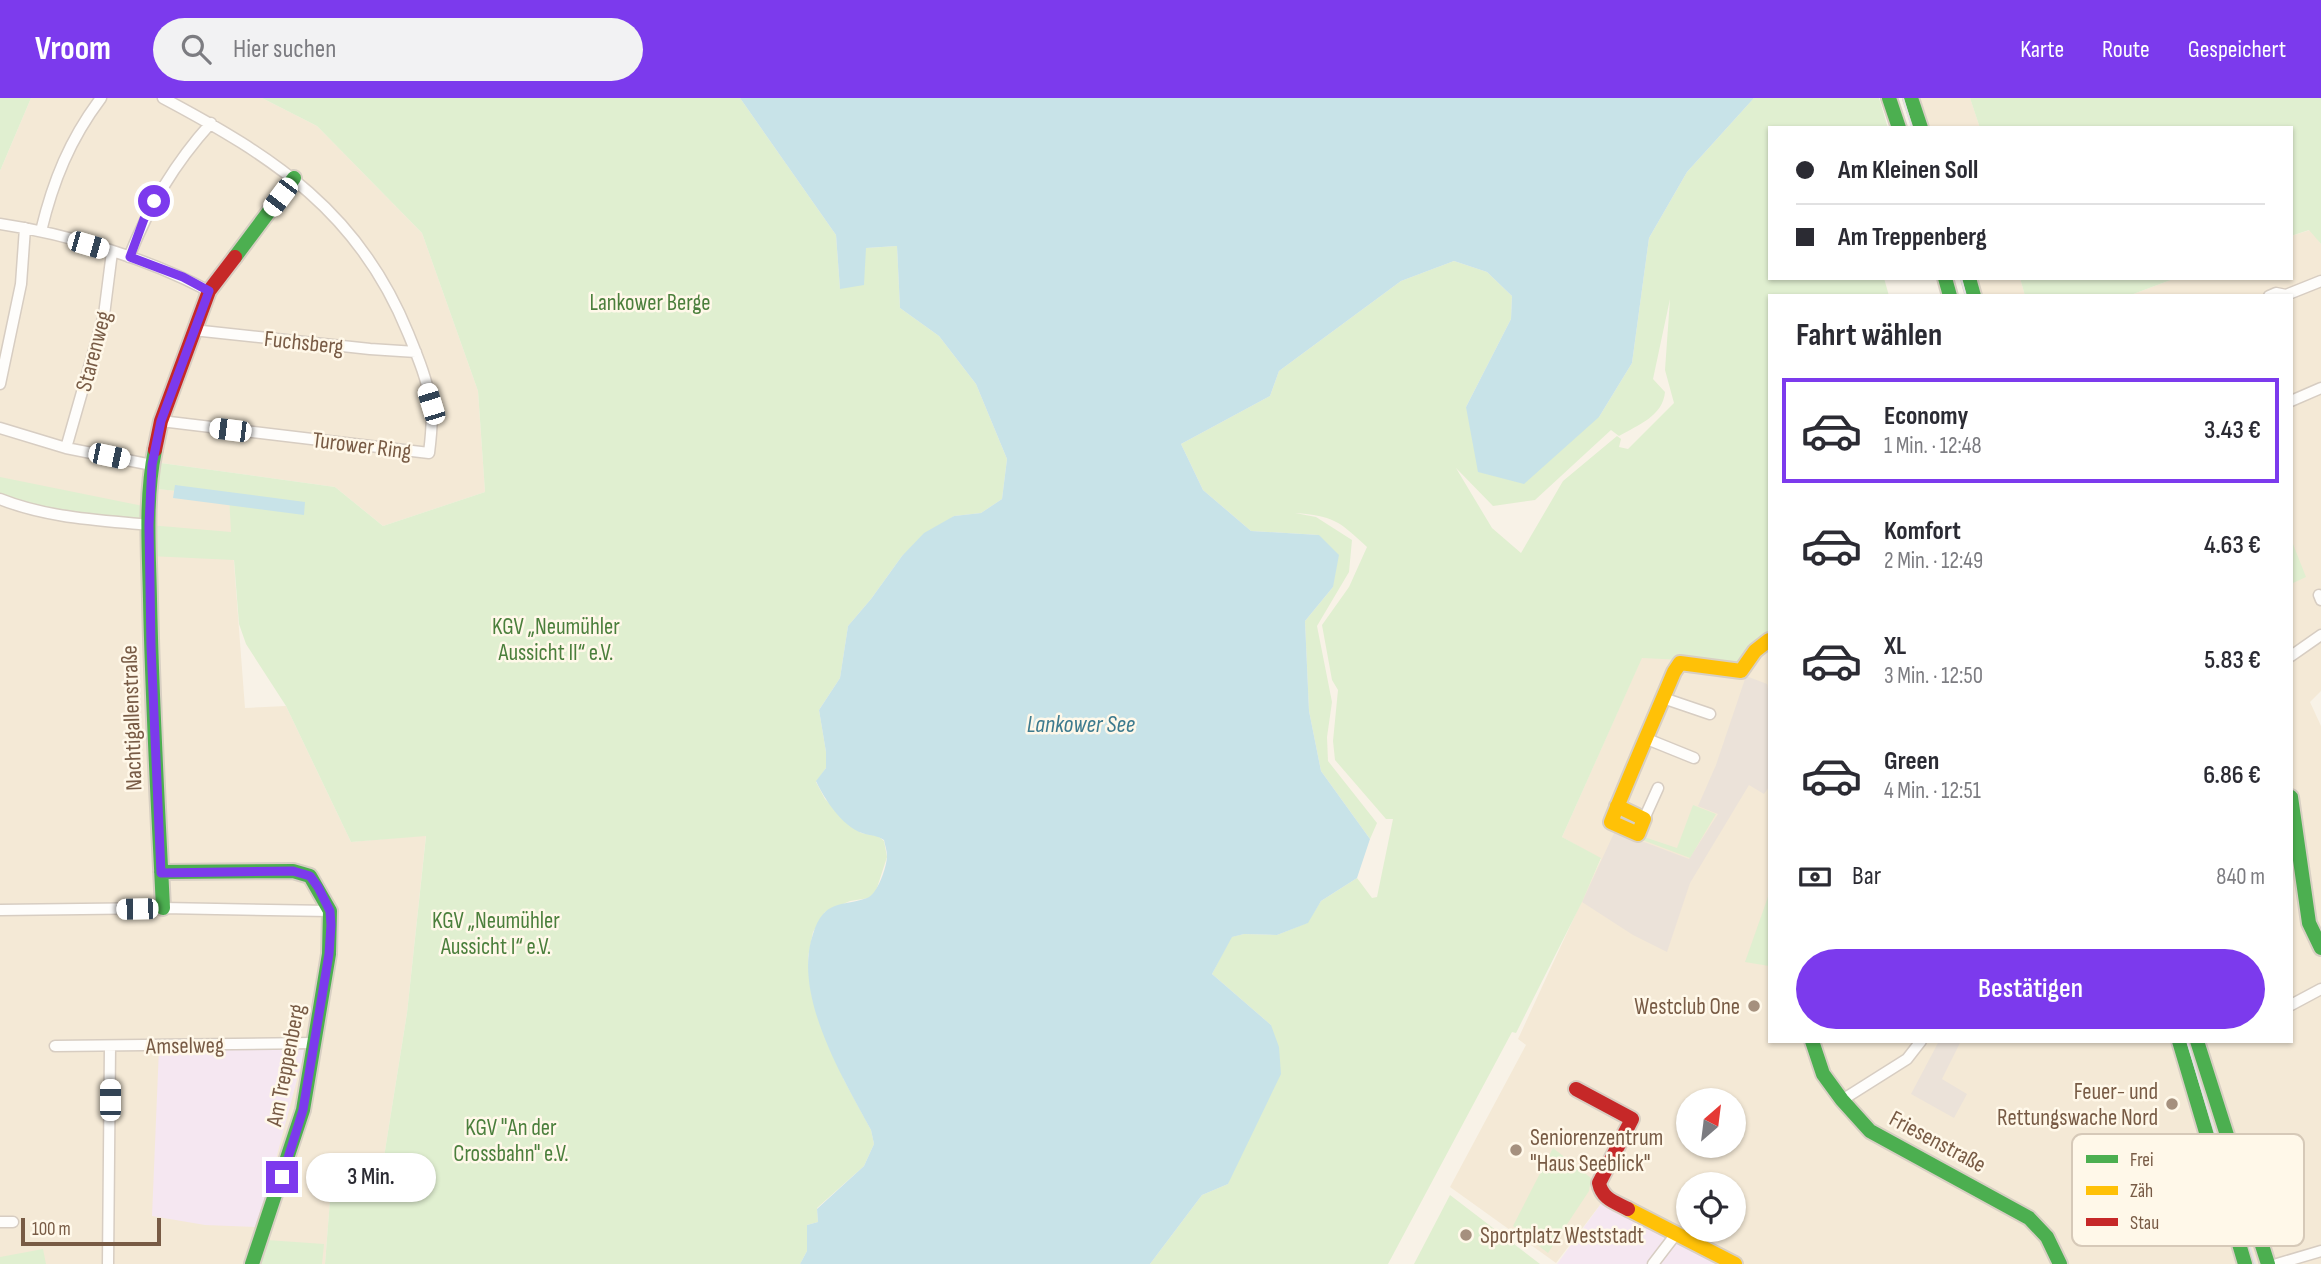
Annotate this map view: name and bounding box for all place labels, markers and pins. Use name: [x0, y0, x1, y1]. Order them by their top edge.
place label: Westclub One: [1634, 993, 1740, 1021]
marker: Westclub One: [1746, 998, 1762, 1014]
place label: Feuer- und Rettungswache Nord: [1997, 1078, 2158, 1132]
marker: Feuer- und Rettungswache Nord: [2164, 1096, 2180, 1112]
place label: Seniorenzentrum "Haus Seeblick": [1530, 1124, 1663, 1178]
marker: Seniorenzentrum "Haus Seeblick": [1508, 1142, 1524, 1158]
place label: Sportplatz Weststadt: [1480, 1222, 1644, 1250]
marker: Sportplatz Weststadt: [1458, 1227, 1474, 1243]

